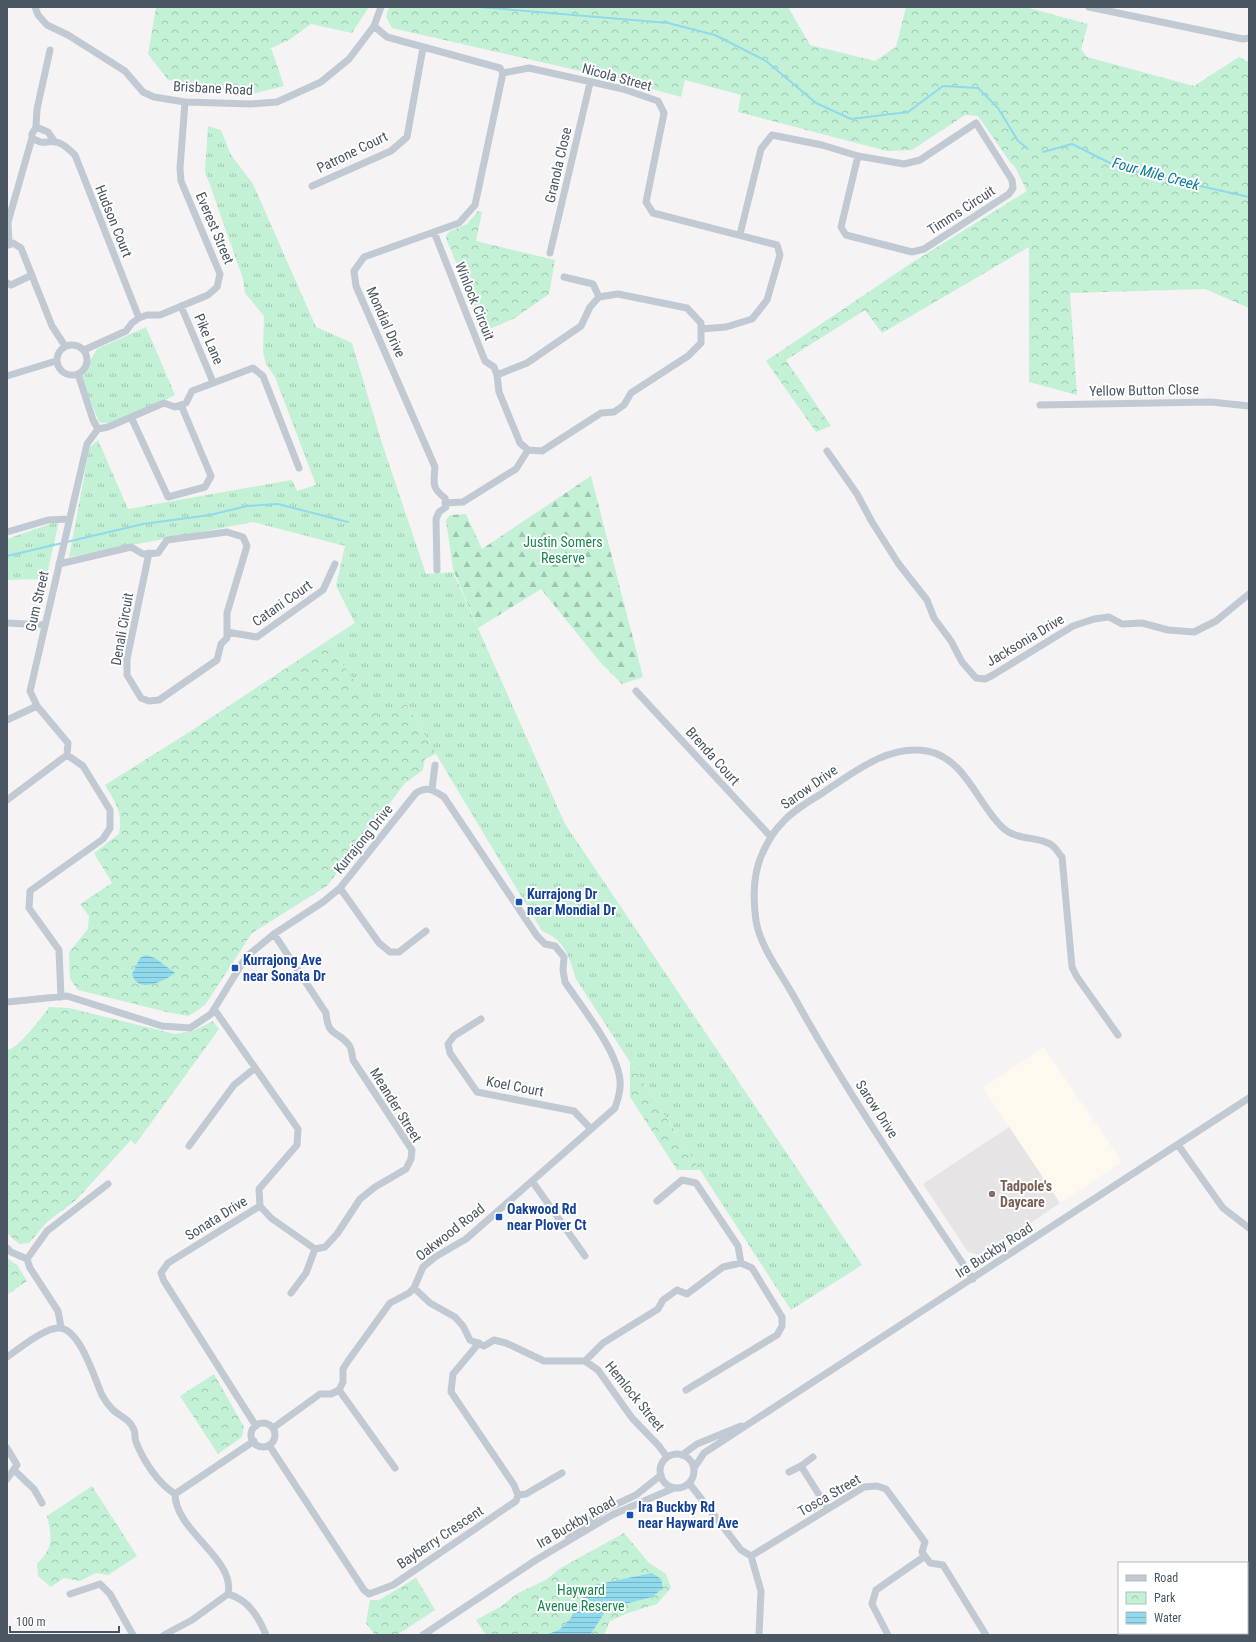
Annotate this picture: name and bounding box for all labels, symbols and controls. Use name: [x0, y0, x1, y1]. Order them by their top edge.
street label: Nicola Street: [580, 60, 654, 94]
street label: Brisbane Road: [173, 78, 253, 98]
street label: Granola Close: [542, 125, 575, 204]
street label: Patrone Court: [314, 128, 390, 176]
water label: Four Mile Creek: [1110, 154, 1202, 194]
street label: Timms Circuit: [924, 182, 998, 238]
street label: Hudson Court: [92, 183, 136, 259]
street label: Everest Street: [193, 190, 237, 266]
street label: Winlock Circuit: [452, 260, 498, 342]
street label: Mondial Drive: [363, 284, 409, 360]
street label: Pike Lane: [191, 311, 227, 367]
street label: Yellow Button Close: [1089, 381, 1200, 399]
park label: Justin Somers Reserve: [523, 534, 603, 566]
street label: Gum Street: [22, 569, 52, 633]
street label: Catani Court: [249, 577, 315, 629]
street label: Denali Circuit: [108, 591, 136, 667]
street label: Jacksonia Drive: [983, 610, 1067, 669]
street label: Brenda Court: [683, 724, 743, 788]
street label: Sarow Drive: [778, 761, 841, 812]
street label: Kurrajong Drive: [330, 801, 396, 877]
place label: Kurrajong Dr near Mondial Dr: [527, 886, 616, 918]
marker: Kurrajong Dr near Mondial Dr: [514, 897, 524, 907]
place label: Kurrajong Ave near Sonata Dr: [243, 952, 326, 984]
marker: Kurrajong Ave near Sonata Dr: [230, 963, 240, 973]
street label: Meander Street: [367, 1065, 425, 1145]
street label: Koel Court: [485, 1073, 545, 1099]
street label: Sarow Drive: [852, 1077, 902, 1141]
place label: Tadpole's Daycare: [1000, 1178, 1052, 1210]
marker: Tadpole's Daycare: [987, 1189, 997, 1199]
street label: Sonata Drive: [182, 1193, 250, 1243]
street label: Oakwood Road: [412, 1200, 488, 1264]
place label: Oakwood Rd near Plover Ct: [507, 1201, 586, 1233]
marker: Oakwood Rd near Plover Ct: [494, 1212, 504, 1222]
street label: Ira Buckby Road: [952, 1219, 1036, 1281]
street label: Hemlock Street: [602, 1358, 668, 1434]
street label: Tosca Street: [795, 1471, 863, 1519]
street label: Ira Buckby Road: [534, 1493, 618, 1551]
place label: Ira Buckby Rd near Hayward Ave: [638, 1499, 739, 1531]
street label: Bayberry Crescent: [394, 1502, 486, 1572]
marker: Ira Buckby Rd near Hayward Ave: [625, 1510, 635, 1520]
legend: [1118, 1562, 1248, 1634]
text: Road: [1154, 1571, 1178, 1585]
park label: Hayward Avenue Reserve: [537, 1582, 625, 1614]
text: Park: [1154, 1591, 1176, 1605]
scale bar: [10, 1608, 119, 1634]
text: Water: [1154, 1611, 1182, 1625]
text: 100 m: [16, 1615, 46, 1629]

